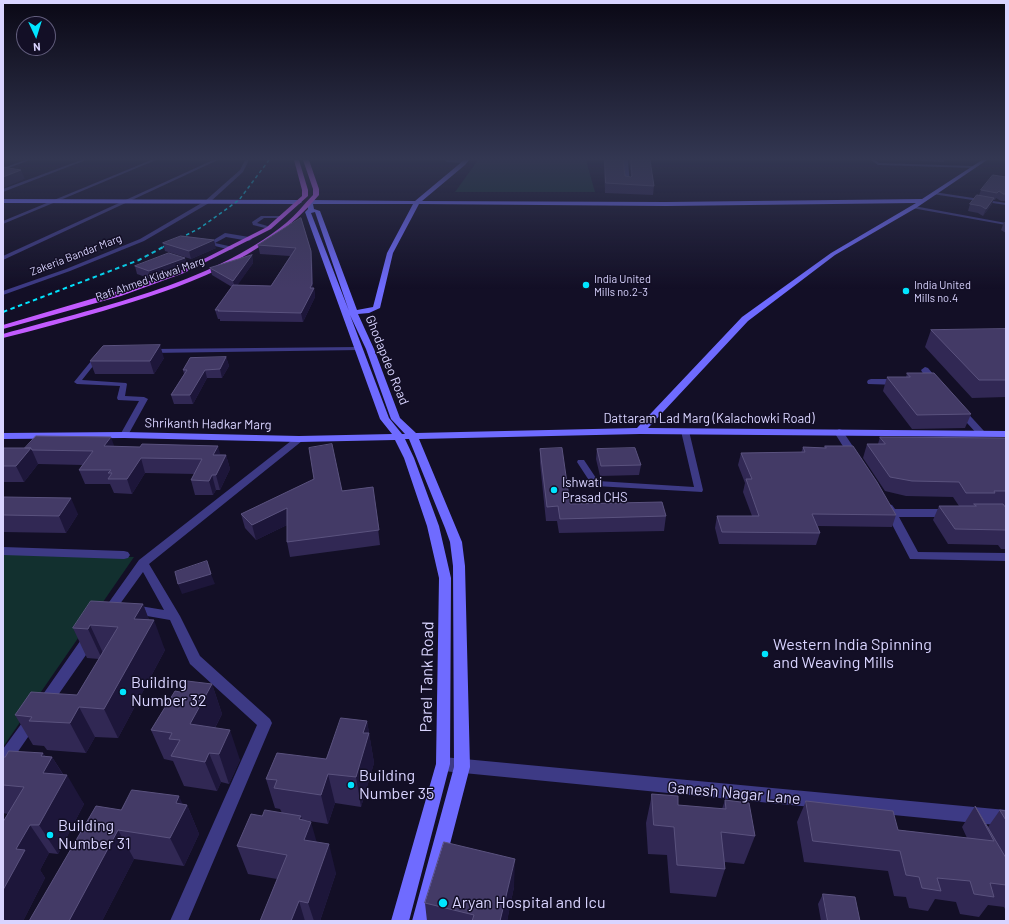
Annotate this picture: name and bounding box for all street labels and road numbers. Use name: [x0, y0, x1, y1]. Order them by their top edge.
street label: Zakeria Bandar Marg: [28, 231, 124, 279]
street label: Rafi Ahmed Kidwai Marg: [94, 254, 206, 304]
street label: Ghodapdeo Road: [362, 313, 412, 407]
street label: Dattaram Lad Marg (Kalachowki Road): [603, 411, 815, 427]
street label: Shrikanth Hadkar Marg: [144, 415, 272, 433]
street label: Parel Tank Road: [416, 621, 438, 733]
street label: Ganesh Nagar Lane: [667, 778, 801, 808]

